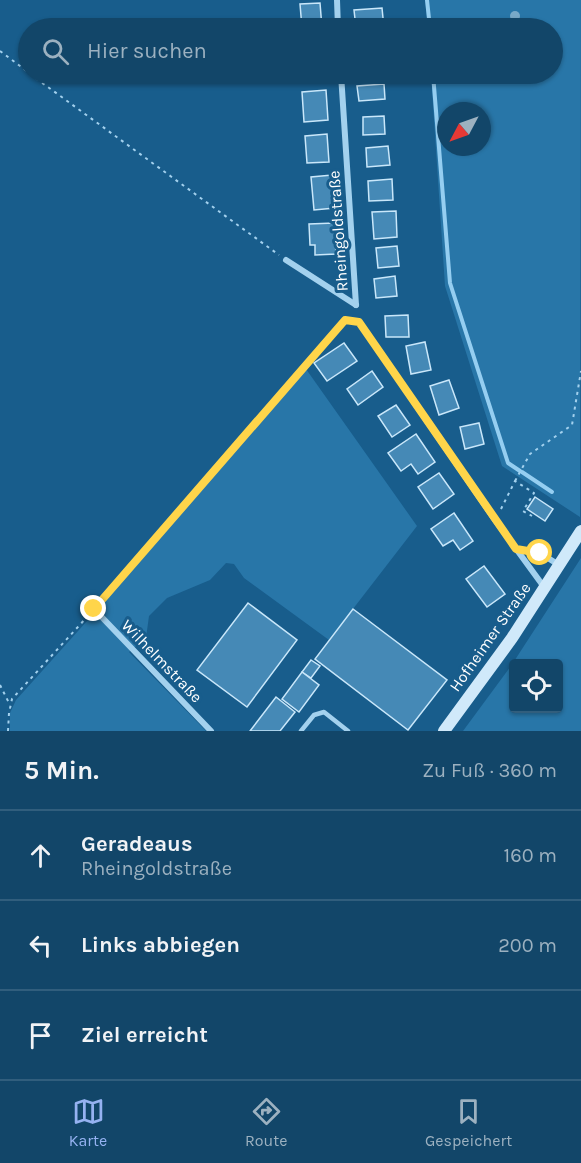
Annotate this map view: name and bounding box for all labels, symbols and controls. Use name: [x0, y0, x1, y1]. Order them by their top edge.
search box: [18, 18, 563, 84]
icon: search: [39, 35, 72, 68]
text: Hier suchen: [87, 38, 207, 64]
north arrow: [437, 102, 491, 156]
street label: Rheingoldstraße: [324, 170, 352, 292]
route start: [526, 539, 552, 565]
street label: Hofheimer Straße: [445, 579, 535, 695]
route end: [80, 595, 106, 621]
street label: Wilhelmstraße: [118, 616, 206, 706]
map controls: [509, 659, 563, 713]
button: locate: [509, 659, 563, 713]
text: 5 Min.: [24, 755, 99, 786]
text: Zu Fuß · 360 m: [422, 759, 557, 782]
text: Geradeaus: [81, 831, 193, 857]
icon: ahead: [24, 839, 57, 872]
text: 160 m: [504, 844, 557, 867]
text: Rheingoldstraße: [81, 857, 232, 880]
icon: left: [24, 929, 57, 962]
text: Links abbiegen: [81, 932, 240, 958]
text: 200 m: [498, 934, 557, 957]
icon: arrive: [24, 1019, 57, 1052]
text: Ziel erreicht: [81, 1022, 208, 1048]
tab: Karte: [69, 1095, 107, 1150]
tab: Route: [245, 1095, 287, 1150]
tab: Gespeichert: [425, 1095, 512, 1150]

